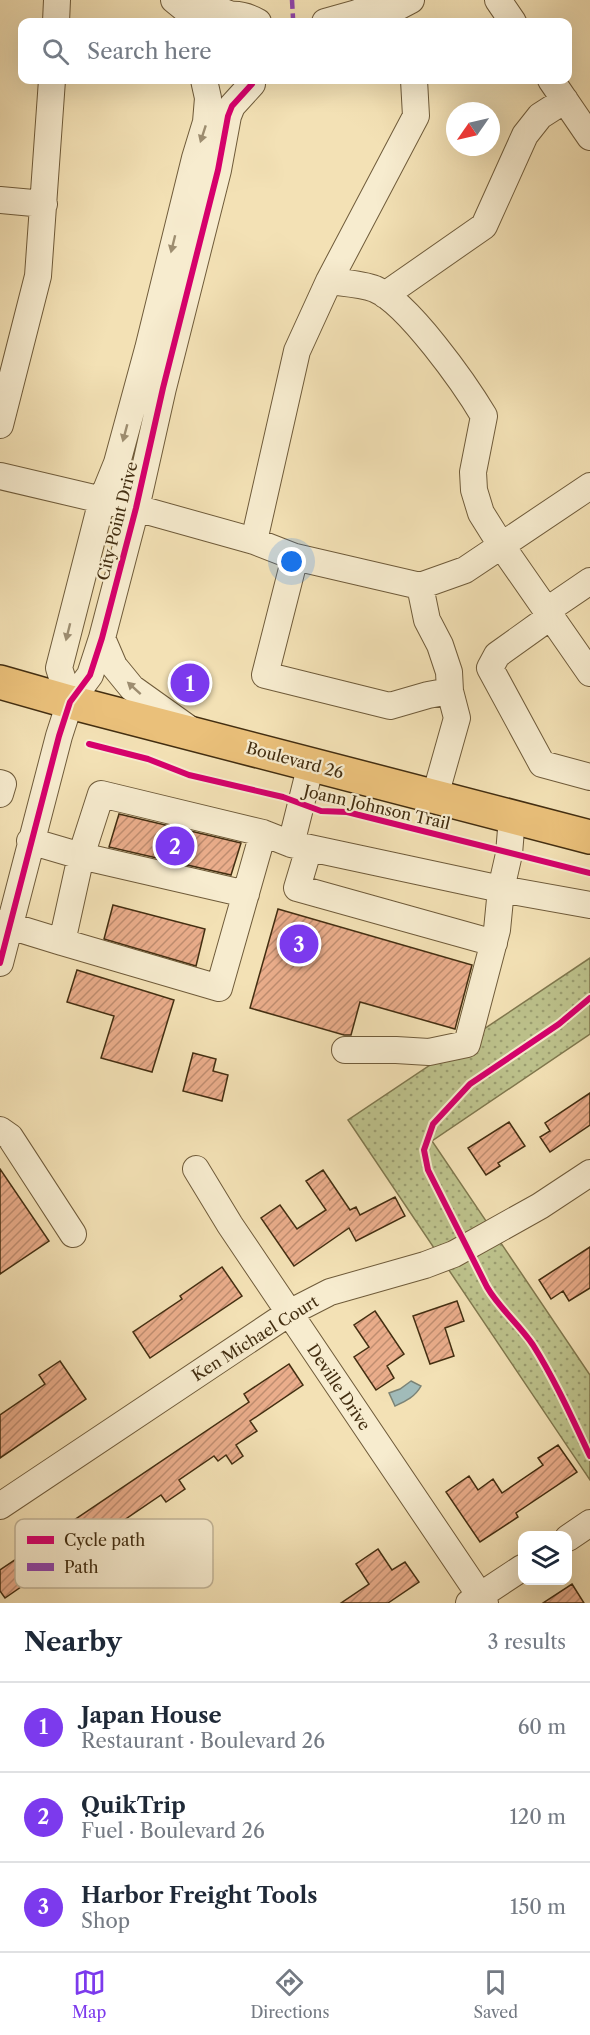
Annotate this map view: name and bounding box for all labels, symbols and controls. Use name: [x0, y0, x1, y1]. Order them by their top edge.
search box: [18, 18, 572, 84]
icon: search: [39, 35, 72, 68]
text: Search here: [87, 38, 212, 65]
north arrow: [446, 102, 500, 156]
one-way arrow: [197, 125, 207, 143]
one-way arrow: [168, 236, 177, 254]
one-way arrow: [120, 424, 129, 442]
street label: City Point Drive: [93, 459, 141, 583]
your location: [277, 547, 306, 576]
one-way arrow: [63, 623, 72, 641]
pin: 1: [170, 660, 210, 706]
one-way arrow: [126, 681, 141, 695]
street label: Boulevard 26: [244, 737, 346, 783]
street label: Joann Johnson Trail: [299, 780, 452, 834]
pin: 2: [156, 824, 195, 868]
pin: 3: [280, 922, 318, 966]
street label: Ken Michael Court: [188, 1291, 322, 1385]
street label: Deville Drive: [303, 1340, 375, 1434]
legend: [15, 1519, 213, 1588]
text: Cycle path: [64, 1530, 145, 1550]
map controls: [518, 1531, 572, 1585]
button: layers: [518, 1531, 572, 1585]
text: Path: [64, 1557, 98, 1577]
text: Nearby: [24, 1626, 122, 1658]
text: 3 results: [488, 1630, 566, 1654]
text: Japan House: [81, 1702, 222, 1729]
text: 1: [39, 1715, 48, 1739]
text: 60 m: [518, 1715, 566, 1739]
text: Restaurant · Boulevard 26: [81, 1729, 325, 1753]
text: QuikTrip: [81, 1792, 186, 1819]
text: 2: [38, 1805, 49, 1829]
text: 120 m: [509, 1805, 566, 1829]
text: Fuel · Boulevard 26: [81, 1819, 265, 1843]
text: Harbor Freight Tools: [81, 1882, 317, 1909]
text: 3: [38, 1895, 49, 1919]
text: 150 m: [510, 1895, 566, 1919]
text: Shop: [81, 1909, 130, 1933]
tab: Map: [72, 1966, 106, 2022]
tab: Directions: [250, 1966, 329, 2022]
tab: Saved: [474, 1966, 518, 2022]

